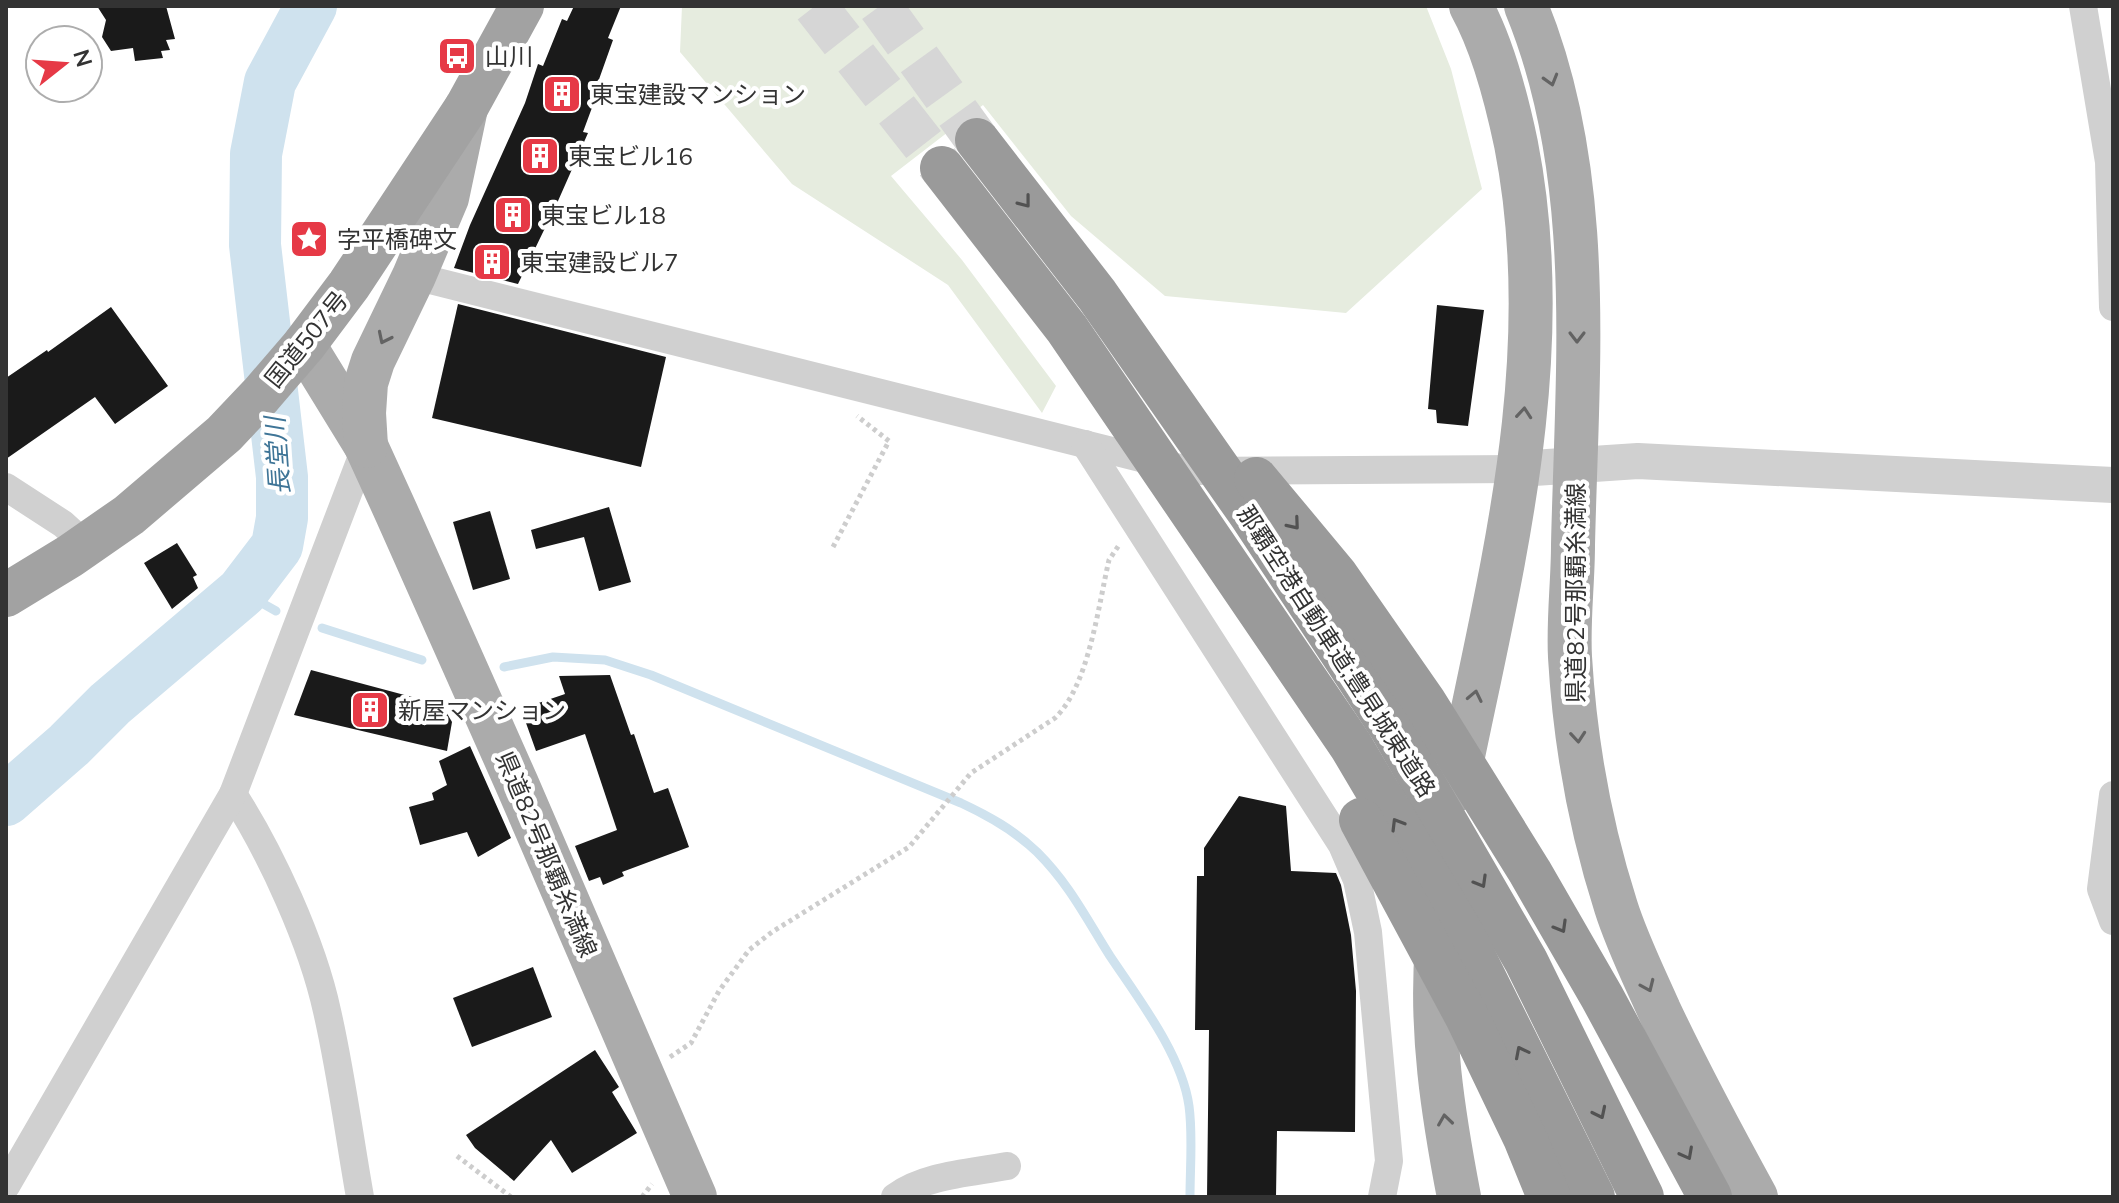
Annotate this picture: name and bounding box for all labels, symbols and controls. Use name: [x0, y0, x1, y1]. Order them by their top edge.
north arrow: [24, 24, 104, 104]
bus stop icon: 山川: [436, 35, 478, 77]
place label: 山川: [485, 41, 533, 71]
text: N: [67, 46, 99, 70]
one-way arrow: [1542, 72, 1559, 86]
building icon: 東宝建設マンション: [541, 73, 583, 115]
place label: 東宝建設マンション: [590, 79, 806, 109]
building icon: 東宝ビル16: [519, 135, 561, 177]
place label: 東宝ビル16: [568, 141, 693, 171]
one-way arrow: [1015, 193, 1029, 208]
building icon: 東宝ビル18: [492, 194, 534, 236]
place label: 東宝ビル18: [541, 200, 666, 230]
place icon: 字平橋碑文: [288, 218, 330, 260]
place label: 字平橋碑文: [337, 224, 457, 254]
building icon: 東宝建設ビル7: [471, 241, 513, 283]
place label: 東宝建設ビル7: [520, 247, 678, 277]
street label: 国道507号: [258, 285, 354, 393]
one-way arrow: [378, 330, 394, 345]
one-way arrow: [1568, 331, 1586, 344]
one-way arrow: [1515, 406, 1532, 419]
water label: 長堂川: [258, 413, 296, 496]
street label: 県道82号那覇糸満線: [1560, 483, 1590, 703]
street label: 那覇空港自動車道;豊見城東道路: [1231, 500, 1443, 802]
one-way arrow: [1284, 515, 1299, 529]
building icon: 新屋マンション: [349, 689, 391, 731]
one-way arrow: [1466, 690, 1483, 704]
place label: 新屋マンション: [398, 695, 566, 725]
one-way arrow: [1569, 731, 1586, 744]
street label: 県道82号那覇糸満線: [490, 747, 604, 961]
one-way arrow: [1391, 818, 1407, 833]
one-way arrow: [1471, 874, 1487, 888]
one-way arrow: [1552, 919, 1567, 933]
one-way arrow: [1638, 978, 1654, 992]
one-way arrow: [1515, 1046, 1531, 1061]
one-way arrow: [1591, 1105, 1607, 1119]
one-way arrow: [1437, 1113, 1454, 1127]
one-way arrow: [1678, 1146, 1693, 1161]

